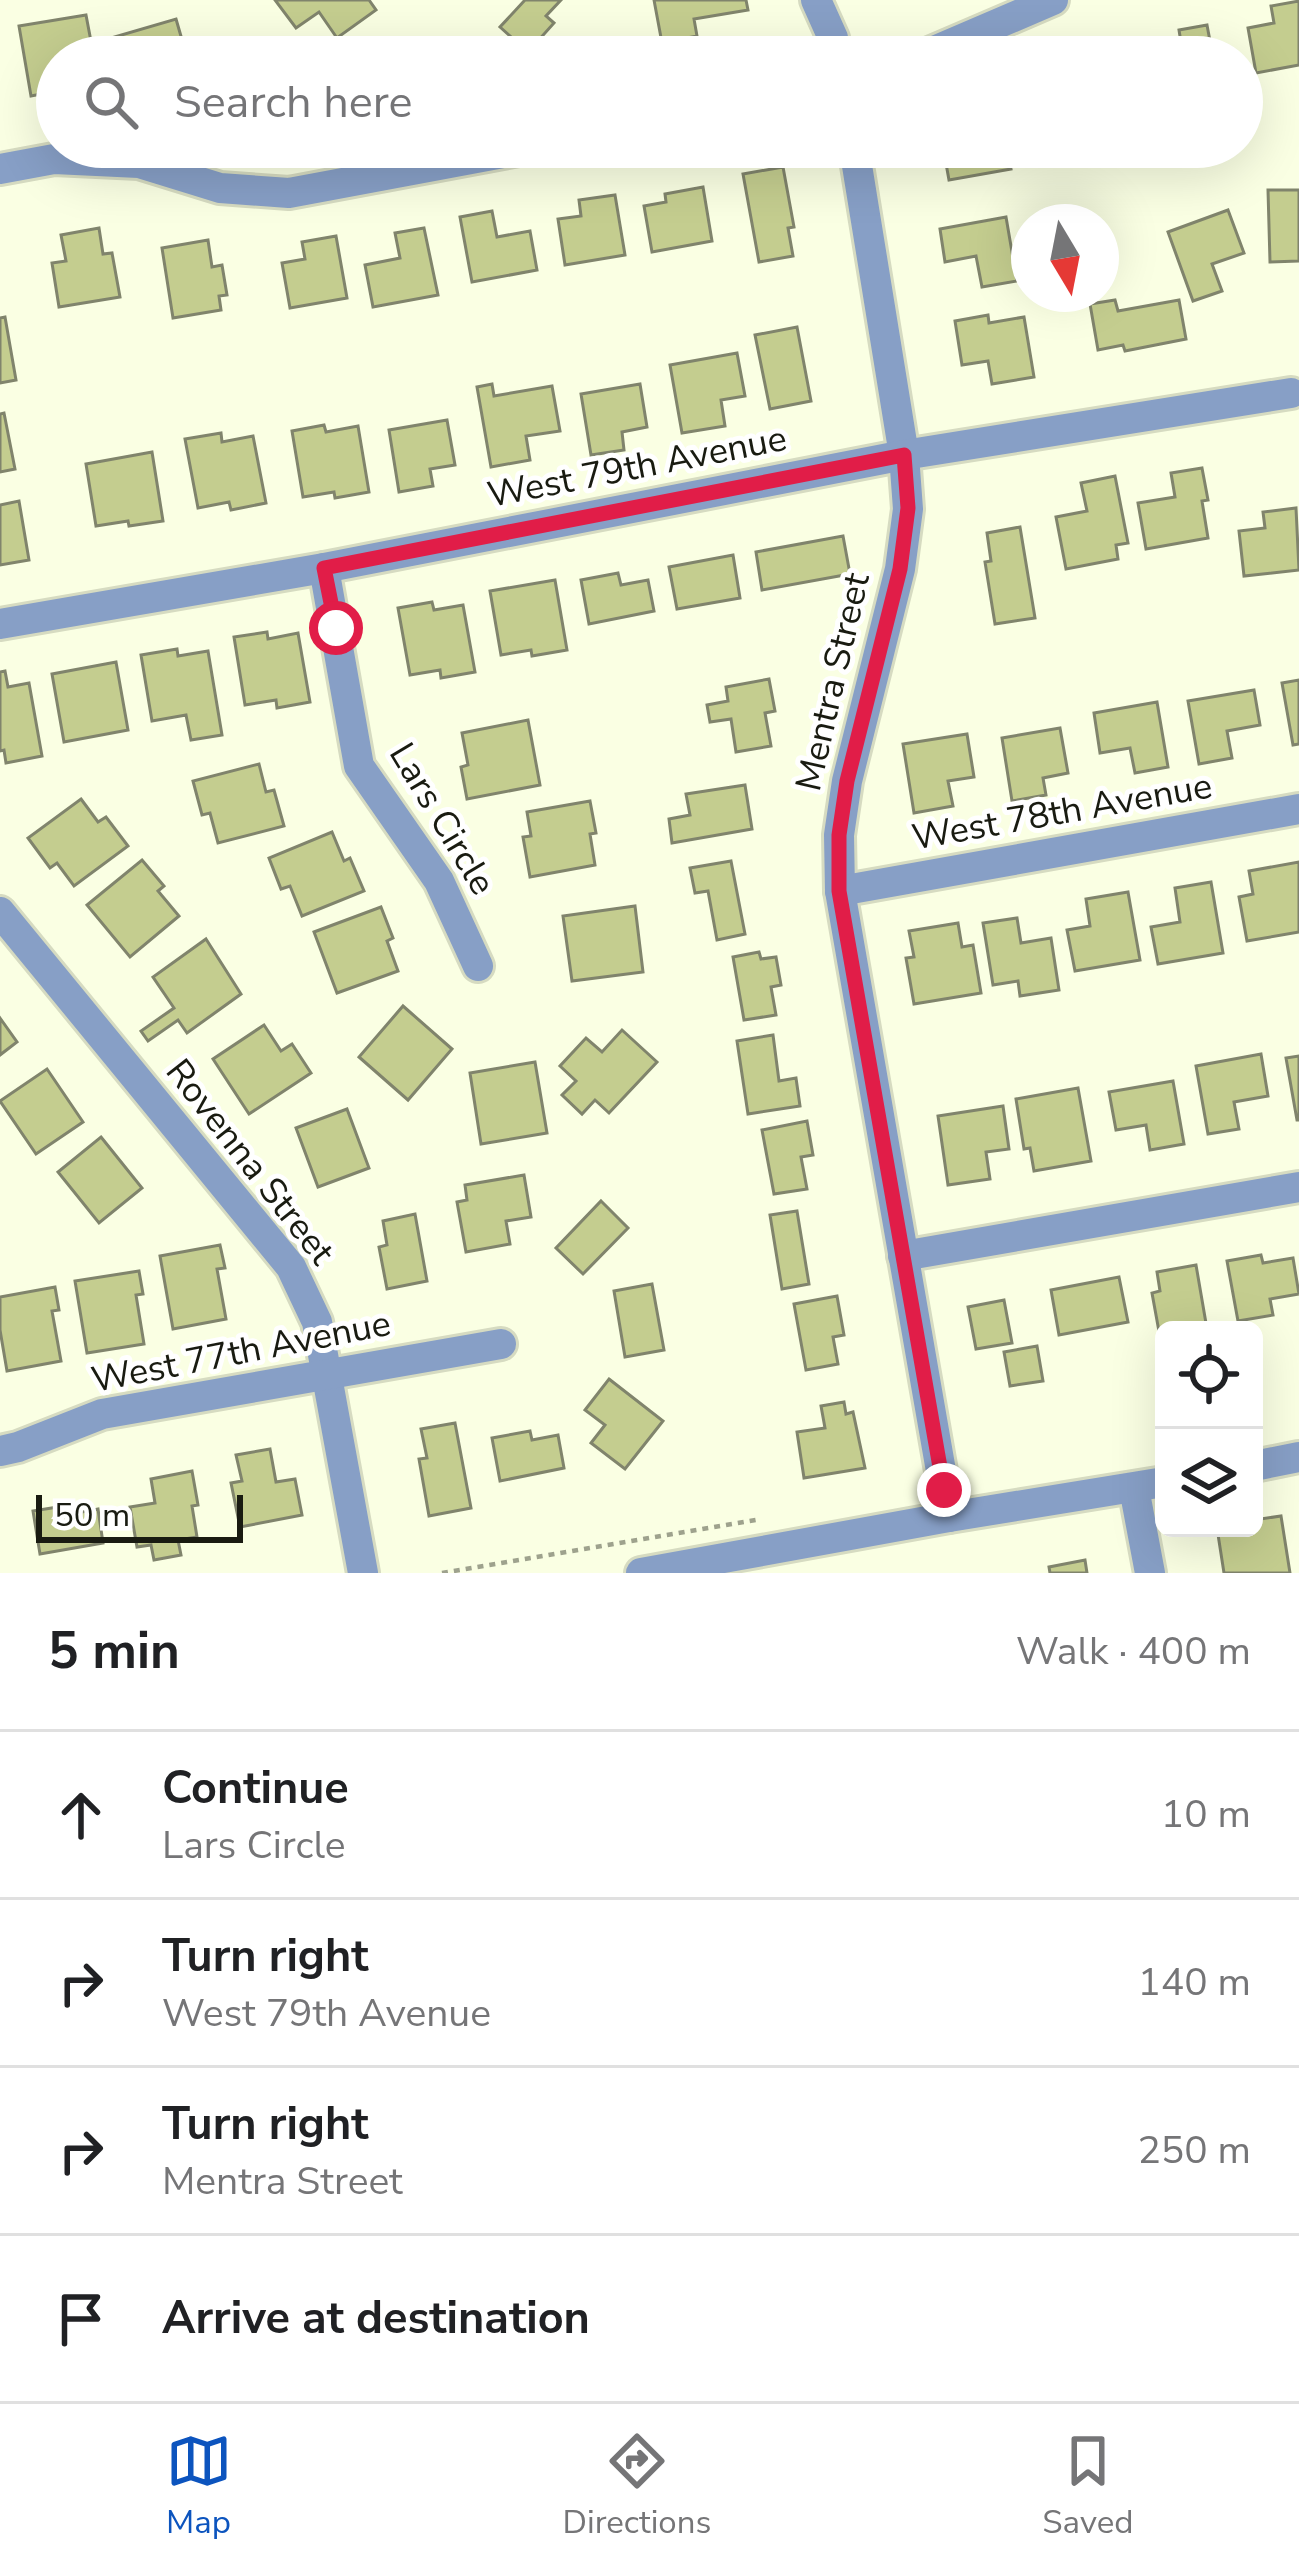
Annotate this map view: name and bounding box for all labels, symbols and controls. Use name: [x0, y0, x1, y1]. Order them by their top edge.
search box: [36, 36, 1263, 168]
icon: search: [78, 69, 144, 135]
text: Search here: [174, 72, 413, 133]
north arrow: [1011, 204, 1119, 312]
street label: West 79th Avenue: [483, 414, 791, 520]
street label: Mentra Street: [784, 568, 882, 796]
route start: [309, 601, 363, 655]
street label: Lars Circle: [377, 734, 507, 904]
street label: West 78th Avenue: [908, 762, 1216, 862]
street label: Rovenna Street: [154, 1049, 346, 1275]
street label: West 77th Avenue: [87, 1299, 395, 1405]
map controls: [1155, 1321, 1263, 1537]
button: locate: [1155, 1321, 1263, 1429]
button: layers: [1155, 1429, 1263, 1537]
route end: [917, 1463, 971, 1517]
scale bar: [36, 1489, 243, 1542]
text: 50 m: [54, 1493, 130, 1538]
text: 5 min: [48, 1616, 180, 1686]
text: Walk · 400 m: [1016, 1625, 1251, 1678]
text: Continue: [162, 1758, 349, 1819]
icon: ahead: [48, 1782, 114, 1848]
text: 10 m: [1161, 1788, 1251, 1841]
text: Lars Circle: [162, 1819, 346, 1872]
text: Turn right: [162, 1926, 369, 1987]
icon: right: [48, 1950, 114, 2016]
text: 140 m: [1137, 1956, 1251, 2009]
text: West 79th Avenue: [162, 1987, 491, 2040]
text: Turn right: [162, 2094, 369, 2155]
icon: right: [48, 2118, 114, 2184]
text: 250 m: [1137, 2124, 1251, 2177]
text: Mentra Street: [162, 2155, 403, 2208]
icon: arrive: [48, 2286, 114, 2352]
text: Arrive at destination: [162, 2288, 590, 2349]
tab: Map: [166, 2428, 232, 2545]
tab: Directions: [563, 2428, 711, 2545]
tab: Saved: [1042, 2428, 1133, 2545]

